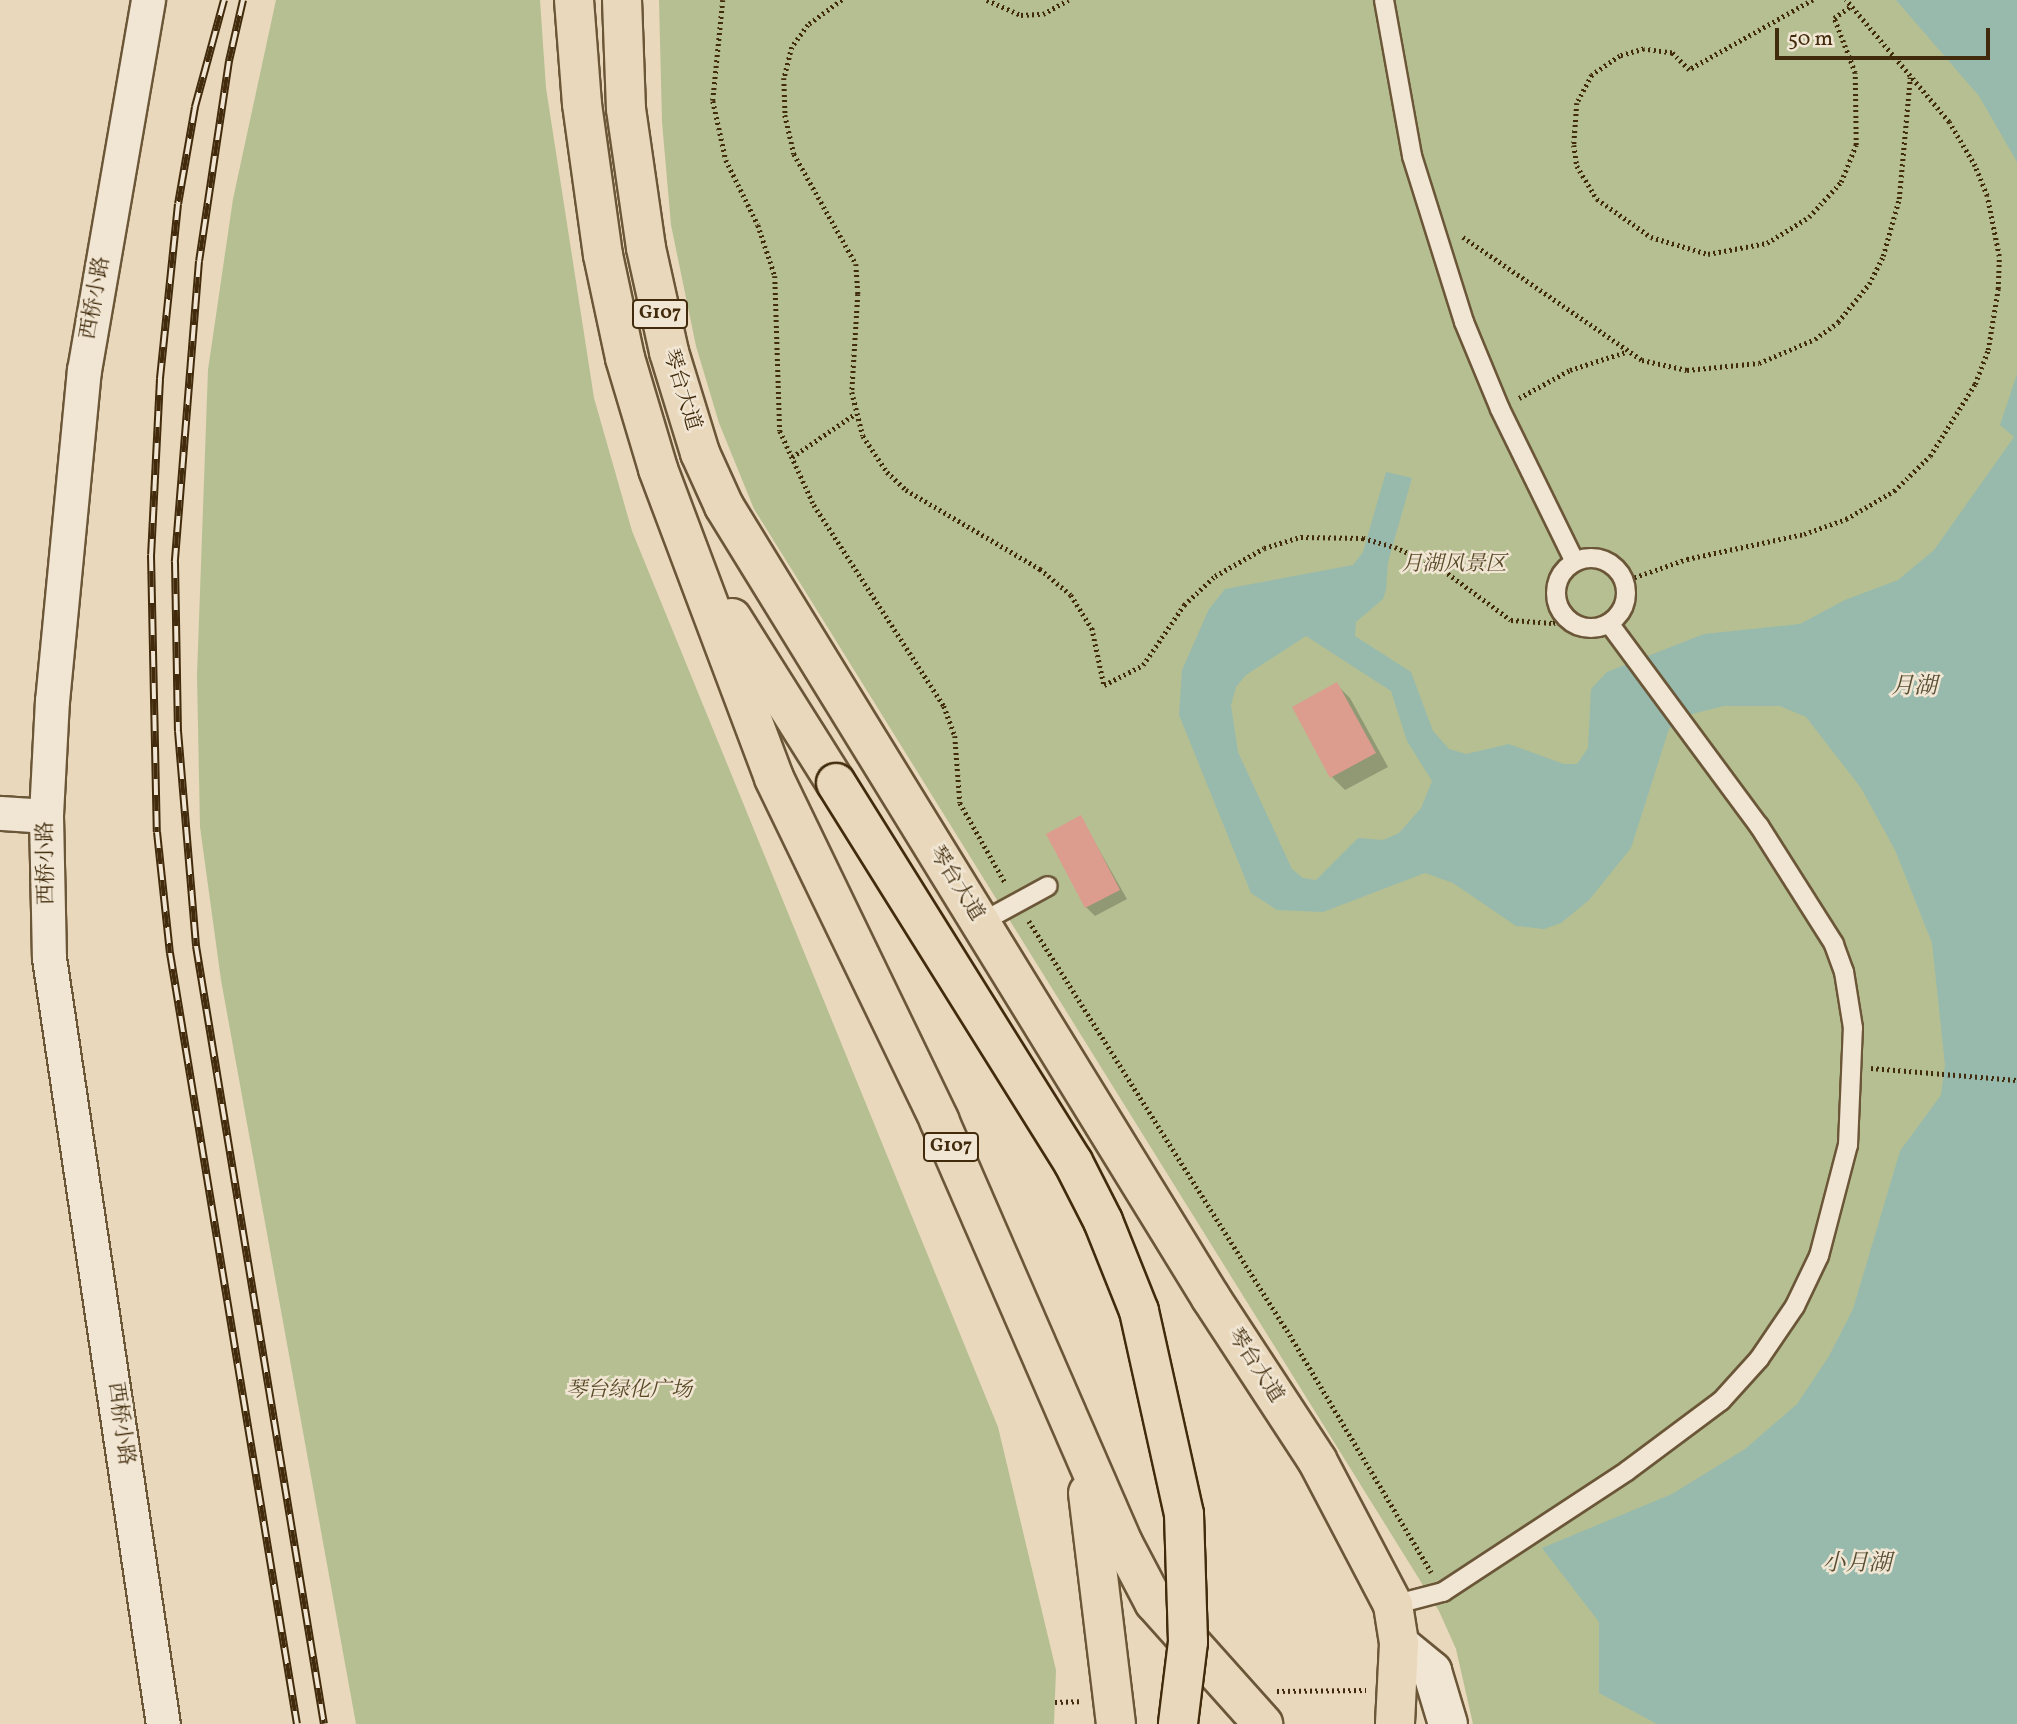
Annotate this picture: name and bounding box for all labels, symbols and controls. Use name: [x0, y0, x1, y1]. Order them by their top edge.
scale bar: [1779, 14, 1994, 58]
text: 50 m: [1788, 25, 1833, 54]
street label: 西桥小路: [76, 254, 116, 342]
road number: G107: [632, 298, 688, 330]
street label: 琴台大道: [657, 346, 705, 434]
park label: 月湖风景区: [1402, 552, 1506, 578]
water label: 月湖: [1891, 673, 1937, 701]
street label: 西桥小路: [34, 821, 60, 905]
street label: 琴台大道: [923, 842, 989, 926]
road number: G107: [923, 1132, 979, 1162]
street label: 琴台大道: [1222, 1324, 1288, 1408]
park label: 琴台绿化广场: [566, 1378, 692, 1404]
street label: 西桥小路: [102, 1381, 138, 1467]
water label: 小月湖: [1823, 1550, 1891, 1578]

